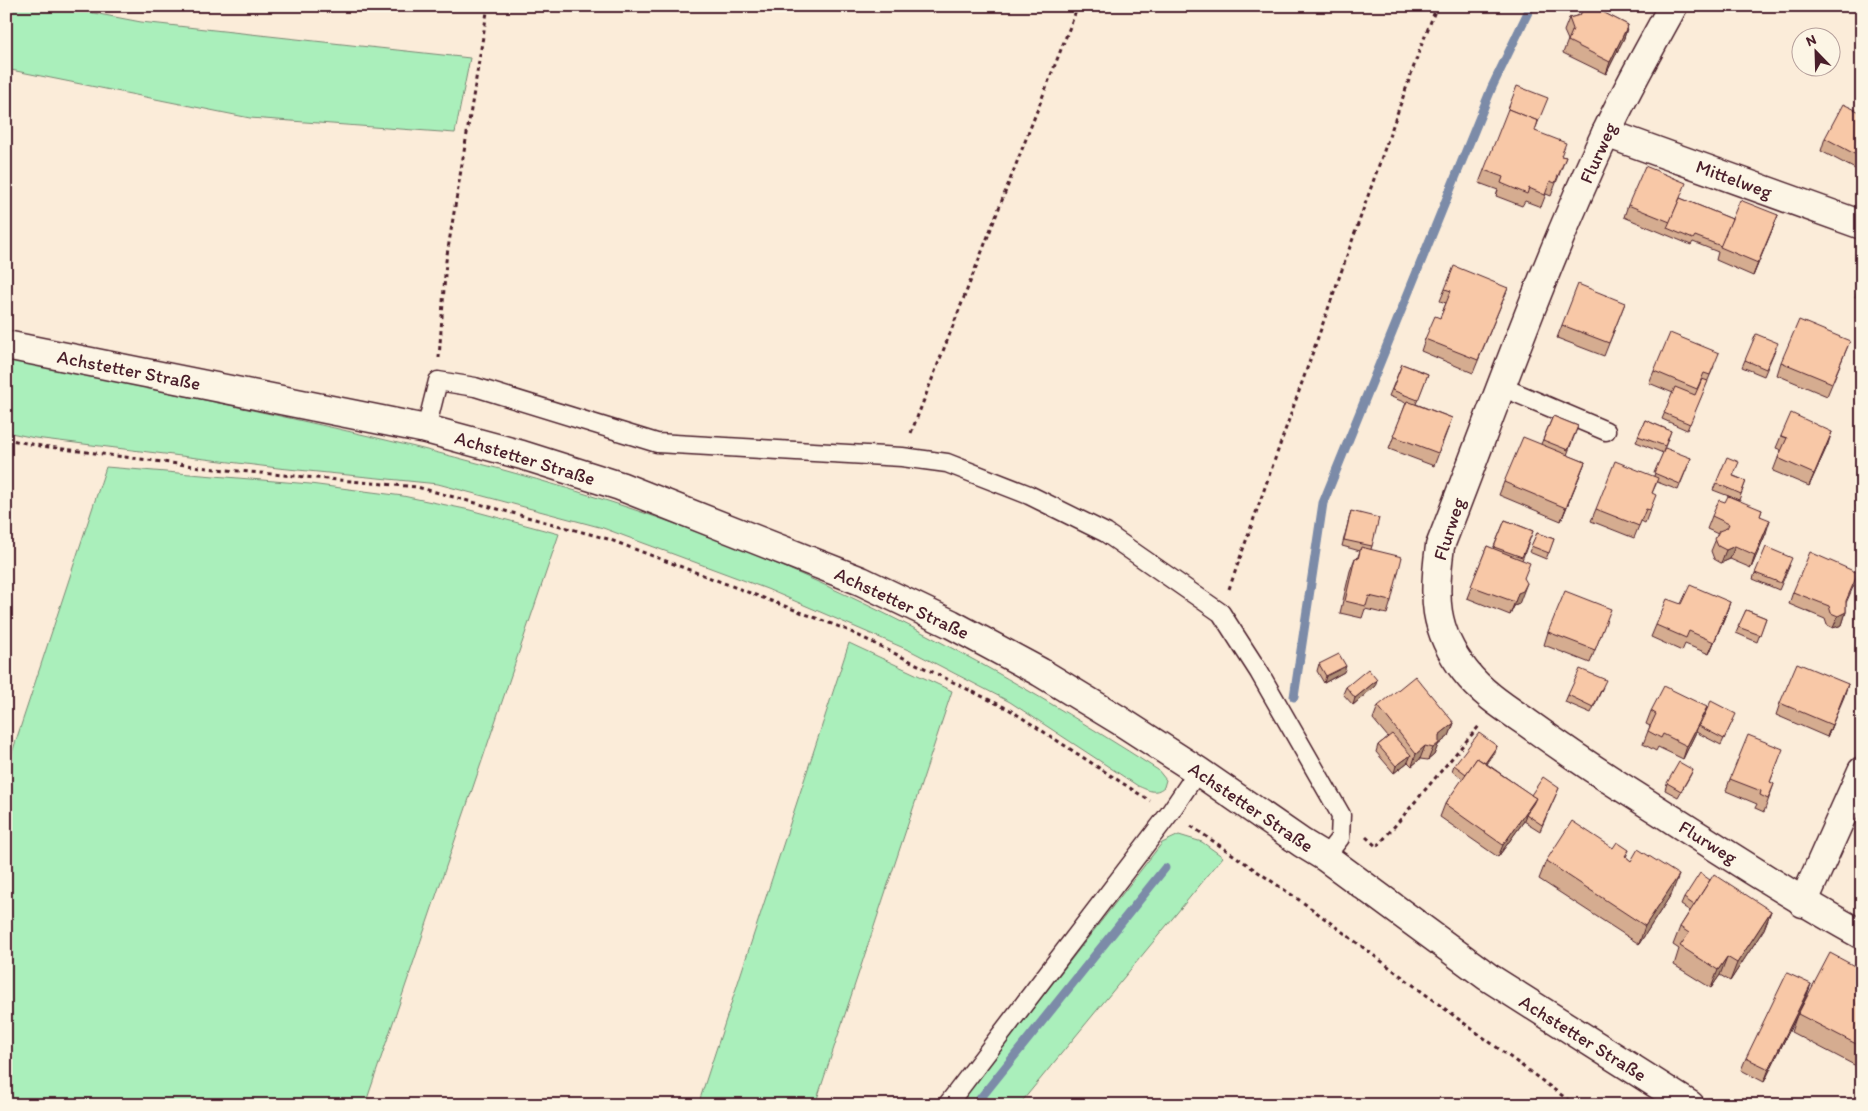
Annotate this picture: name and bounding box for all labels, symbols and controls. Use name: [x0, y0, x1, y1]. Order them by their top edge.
north arrow: [1790, 28, 1840, 78]
text: N: [1803, 31, 1819, 50]
street label: Flurweg: [1574, 119, 1622, 187]
street label: Mittelweg: [1693, 155, 1776, 203]
street label: Achstetter Straße: [55, 345, 203, 395]
street label: Achstetter Straße: [452, 426, 598, 490]
street label: Flurweg: [1428, 495, 1470, 563]
street label: Achstetter Straße: [831, 562, 973, 644]
street label: Achstetter Straße: [1184, 757, 1318, 857]
street label: Flurweg: [1675, 815, 1742, 869]
street label: Achstetter Straße: [1515, 990, 1651, 1086]

